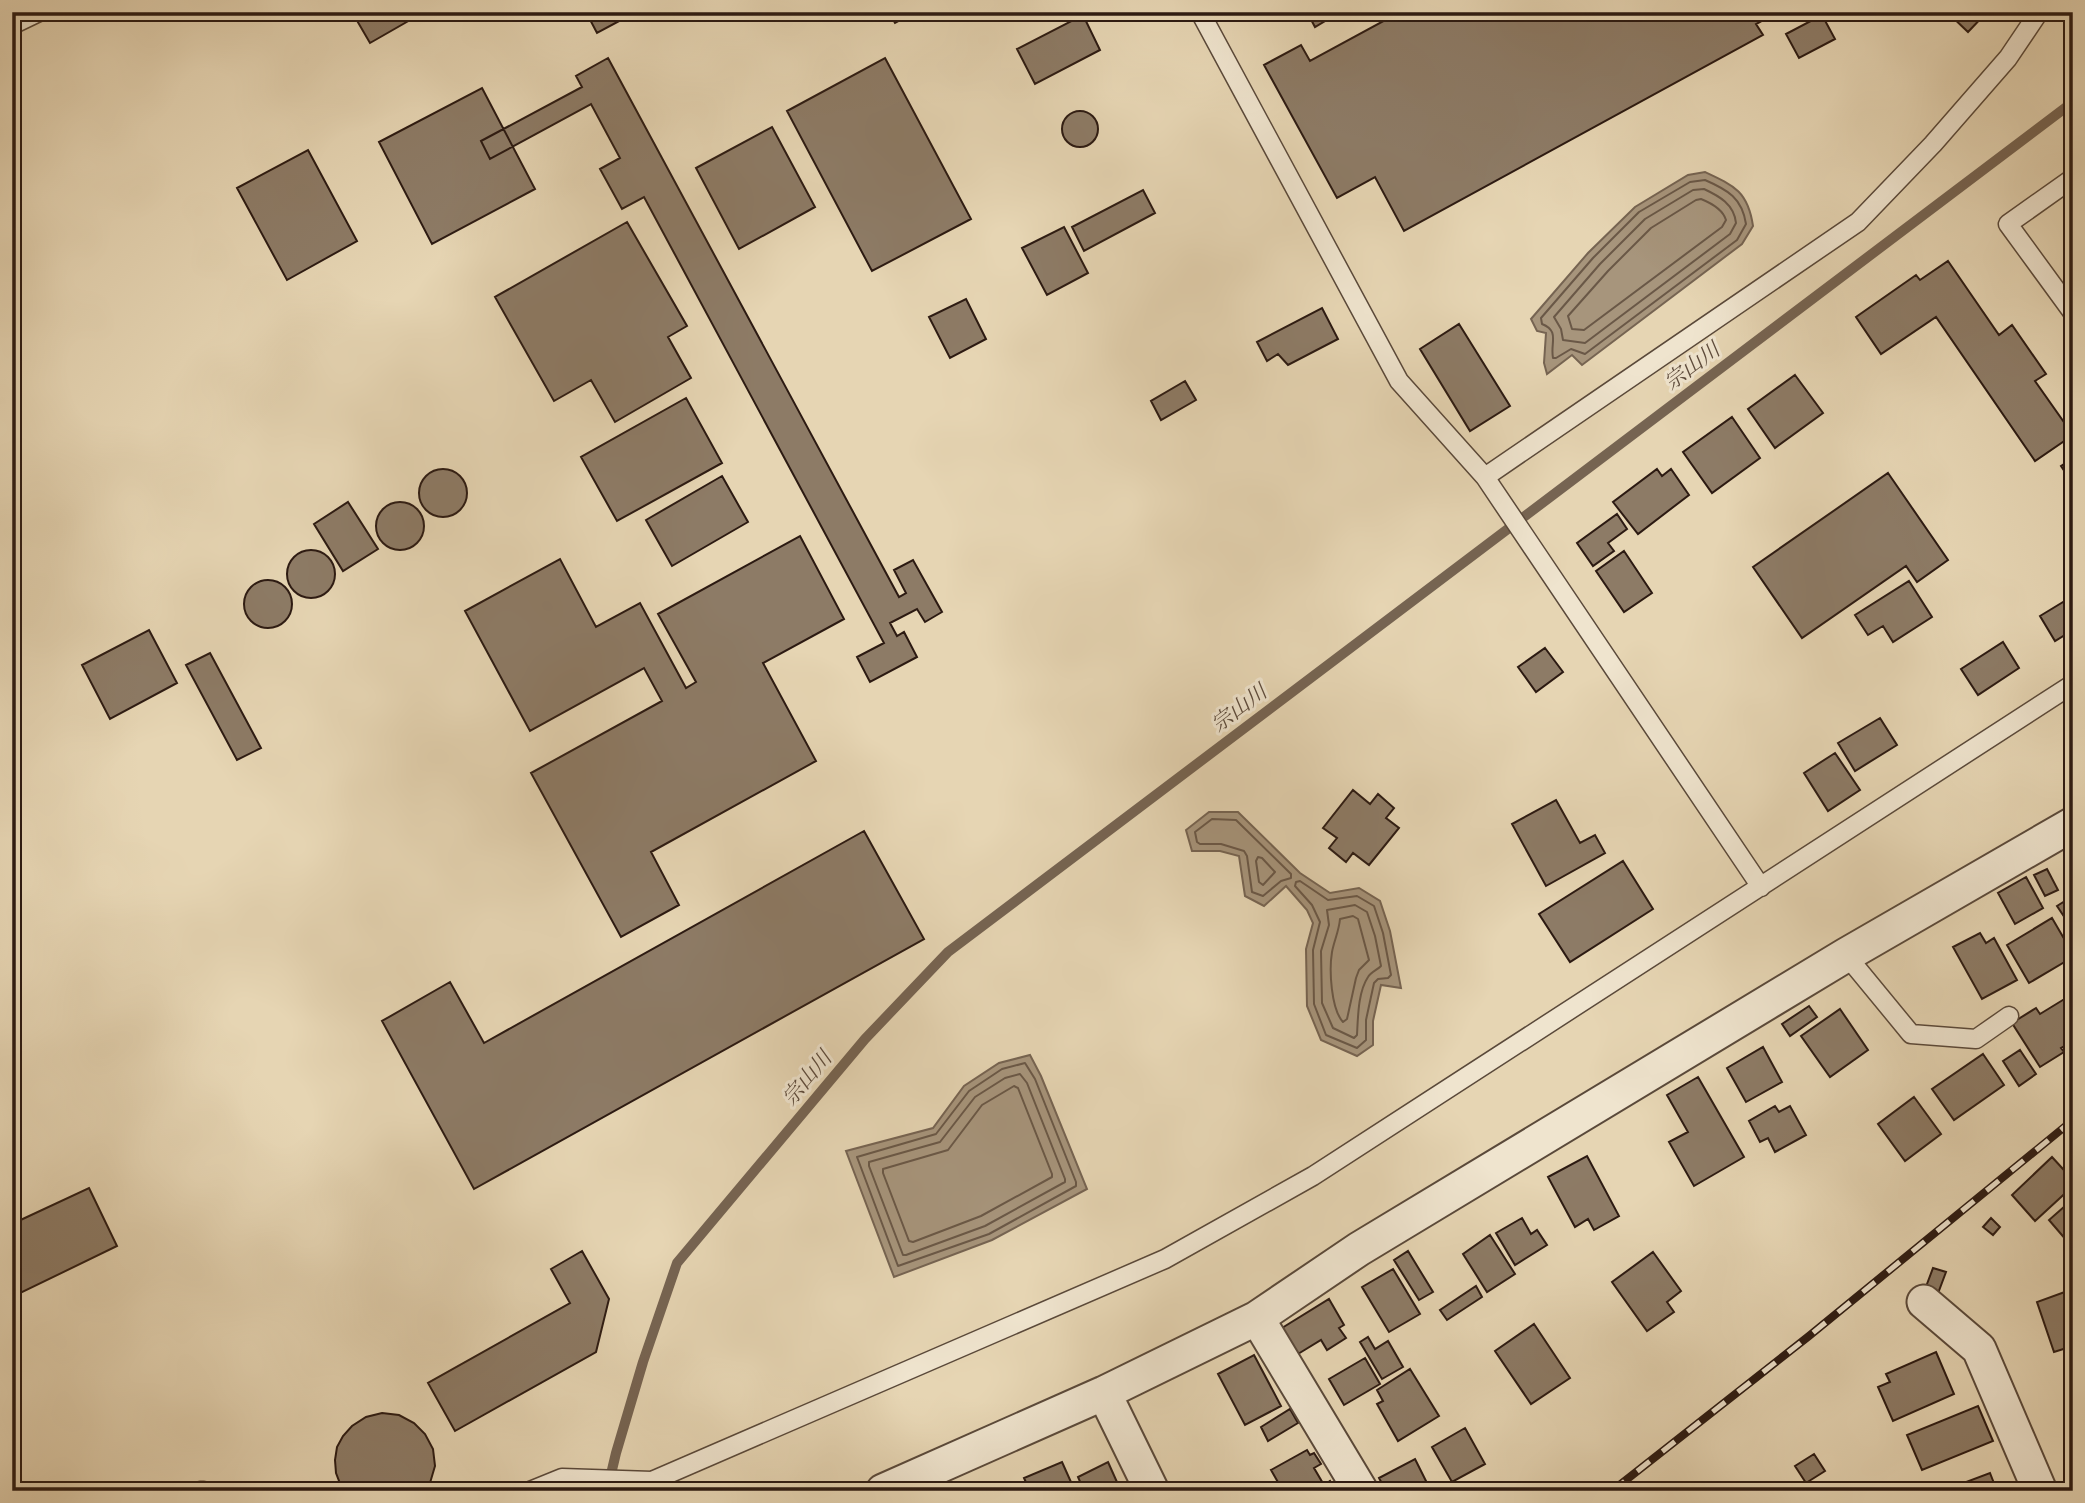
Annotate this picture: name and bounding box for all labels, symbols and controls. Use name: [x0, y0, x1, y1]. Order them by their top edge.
water label: 宗山川: [1658, 335, 1727, 396]
water label: 宗山川: [1205, 677, 1274, 738]
water label: 宗山川: [776, 1043, 839, 1111]

